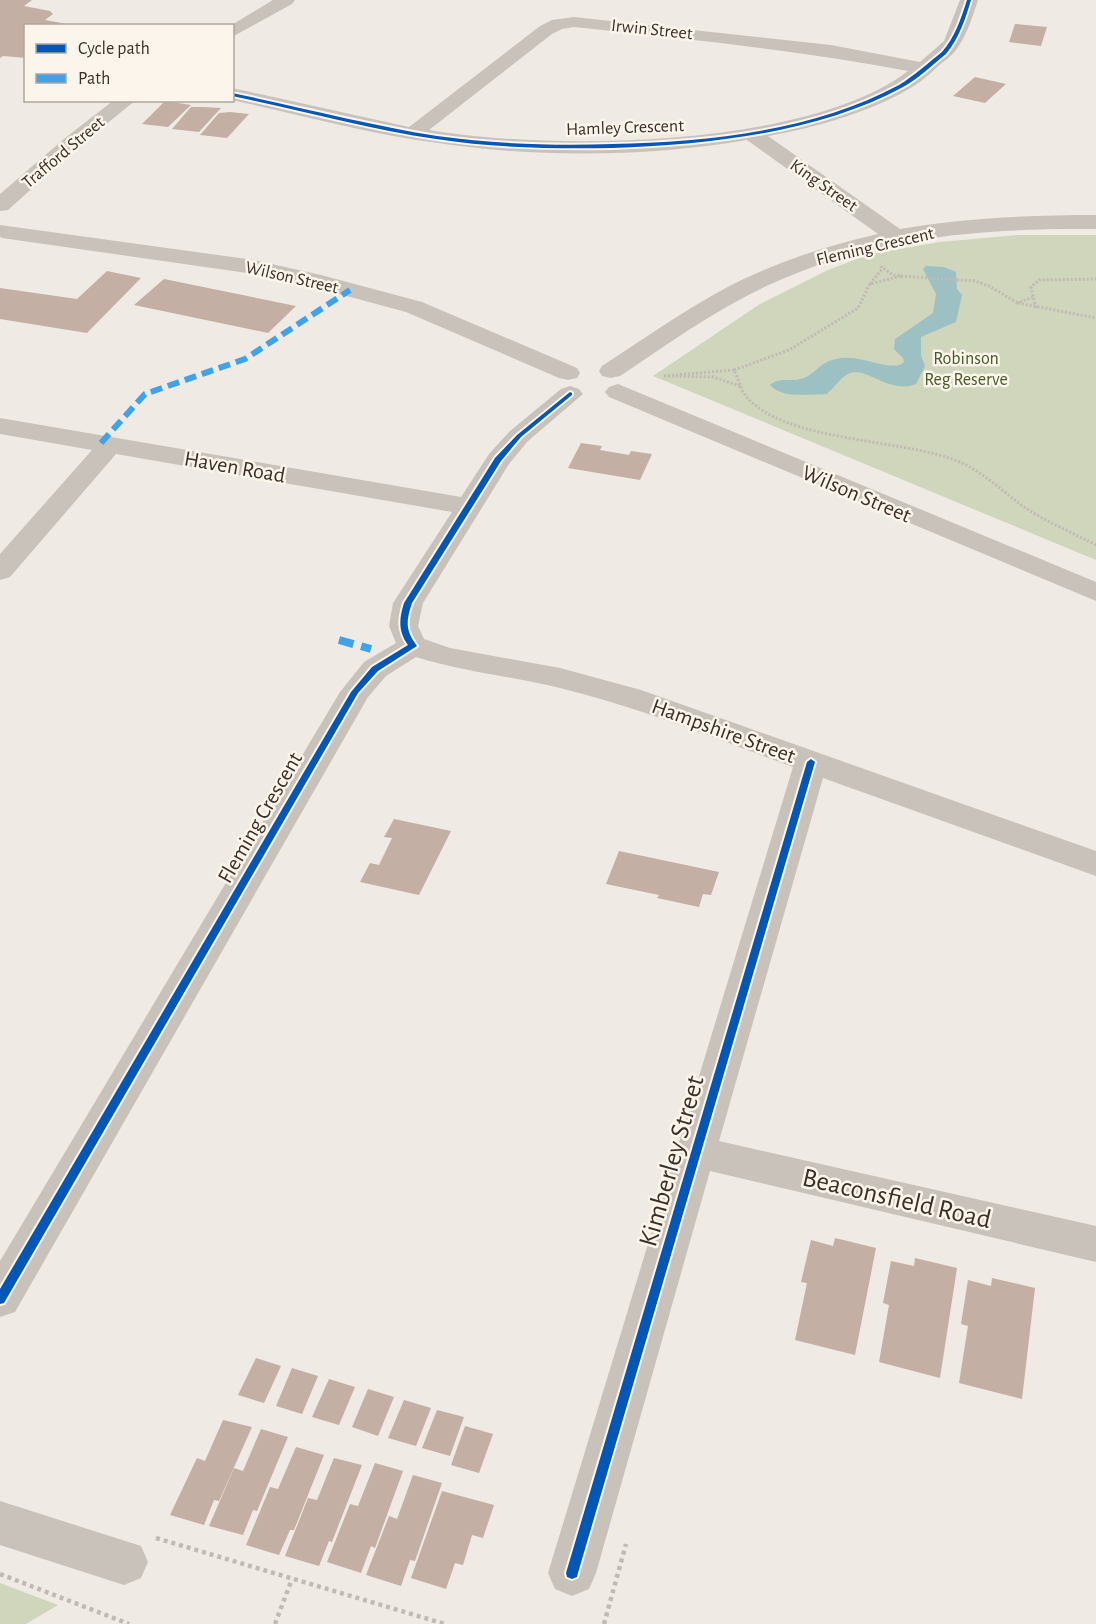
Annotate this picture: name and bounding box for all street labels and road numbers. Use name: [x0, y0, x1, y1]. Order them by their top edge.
street label: Irwin Street: [610, 17, 694, 43]
street label: Trafford Street: [19, 113, 108, 192]
street label: Hamley Crescent: [566, 117, 685, 139]
street label: King Street: [786, 156, 861, 216]
street label: Fleming Crescent: [815, 225, 936, 269]
street label: Wilson Street: [244, 259, 340, 297]
street label: Haven Road: [183, 447, 287, 487]
street label: Wilson Street: [799, 461, 914, 527]
street label: Hampshire Street: [649, 695, 798, 767]
street label: Fleming Crescent: [214, 748, 306, 887]
street label: Kimberley Street: [634, 1072, 710, 1250]
street label: Beaconsfield Road: [800, 1164, 994, 1233]

